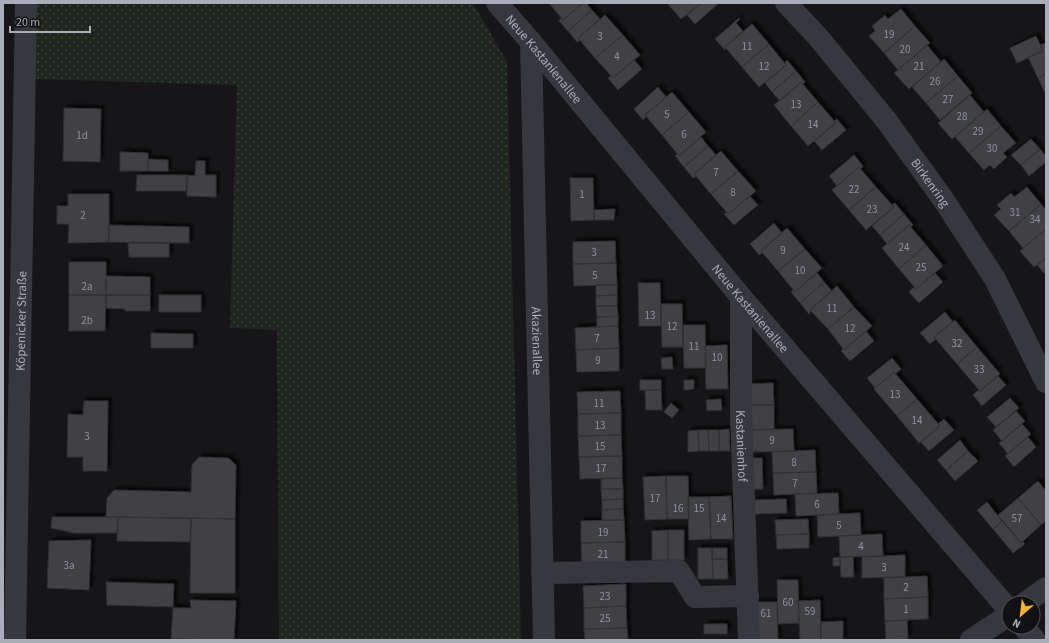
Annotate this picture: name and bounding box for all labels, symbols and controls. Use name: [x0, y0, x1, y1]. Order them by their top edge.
scale bar: [10, 8, 90, 34]
street label: Neue Kastanienallee: [501, 11, 586, 108]
text: 20 m: [16, 14, 40, 31]
house number: 19: [884, 27, 894, 42]
house number: 3: [597, 29, 603, 44]
house number: 11: [742, 39, 752, 54]
house number: 20: [900, 42, 910, 57]
house number: 4: [614, 49, 620, 64]
house number: 12: [759, 59, 769, 74]
house number: 21: [914, 59, 924, 74]
house number: 26: [930, 74, 941, 89]
house number: 27: [943, 92, 953, 107]
house number: 13: [791, 97, 801, 112]
house number: 5: [664, 107, 670, 122]
house number: 28: [957, 109, 968, 124]
house number: 14: [808, 117, 819, 132]
house number: 29: [973, 124, 983, 139]
house number: 6: [681, 127, 687, 142]
house number: 1d: [76, 128, 88, 143]
house number: 30: [987, 141, 997, 156]
street label: Birkenring: [906, 155, 954, 211]
house number: 7: [713, 165, 719, 180]
house number: 22: [849, 182, 859, 197]
house number: 8: [730, 185, 736, 200]
house number: 1: [579, 187, 585, 202]
house number: 23: [867, 202, 877, 217]
house number: 31: [1010, 205, 1020, 220]
house number: 2: [80, 208, 86, 223]
house number: 34: [1030, 212, 1041, 227]
house number: 24: [899, 240, 910, 255]
house number: 9: [780, 243, 786, 258]
house number: 3: [591, 245, 597, 260]
house number: 25: [916, 260, 926, 275]
street label: Neue Kastanienallee: [707, 261, 793, 357]
house number: 10: [795, 263, 805, 278]
house number: 5: [592, 268, 598, 283]
street label: Köpenicker Straße: [12, 271, 31, 371]
house number: 2a: [81, 279, 93, 294]
house number: 11: [827, 301, 837, 316]
street label: Akazienallee: [527, 307, 546, 375]
house number: 13: [645, 308, 655, 323]
house number: 2b: [81, 313, 93, 328]
house number: 12: [667, 319, 677, 334]
house number: 12: [845, 321, 855, 336]
house number: 7: [594, 331, 600, 346]
house number: 32: [952, 336, 962, 351]
house number: 11: [689, 339, 699, 354]
house number: 10: [712, 350, 722, 365]
house number: 9: [595, 353, 601, 368]
house number: 33: [974, 362, 984, 377]
house number: 13: [890, 387, 900, 402]
house number: 11: [594, 396, 604, 411]
street label: Kastanienhof: [731, 410, 751, 483]
house number: 14: [912, 413, 923, 428]
house number: 13: [595, 418, 605, 433]
house number: 3: [84, 429, 90, 444]
house number: 9: [769, 433, 775, 448]
house number: 15: [595, 439, 605, 454]
house number: 8: [791, 455, 797, 470]
house number: 17: [596, 461, 606, 476]
house number: 7: [792, 476, 798, 491]
house number: 17: [650, 491, 660, 506]
house number: 6: [814, 497, 820, 512]
house number: 16: [673, 501, 684, 516]
house number: 15: [694, 501, 704, 516]
house number: 14: [716, 511, 727, 526]
house number: 57: [1012, 511, 1022, 526]
house number: 5: [836, 518, 842, 533]
house number: 19: [598, 525, 608, 540]
house number: 4: [858, 539, 864, 554]
house number: 21: [598, 547, 608, 562]
house number: 3a: [63, 558, 75, 573]
house number: 3: [881, 560, 887, 575]
house number: 2: [903, 580, 909, 595]
house number: 23: [600, 589, 610, 604]
house number: 60: [783, 595, 793, 610]
north arrow: [1001, 595, 1041, 635]
house number: 1: [903, 602, 909, 617]
house number: 59: [805, 604, 815, 619]
house number: 61: [761, 606, 771, 621]
house number: 25: [600, 611, 610, 626]
text: N: [1010, 615, 1023, 632]

